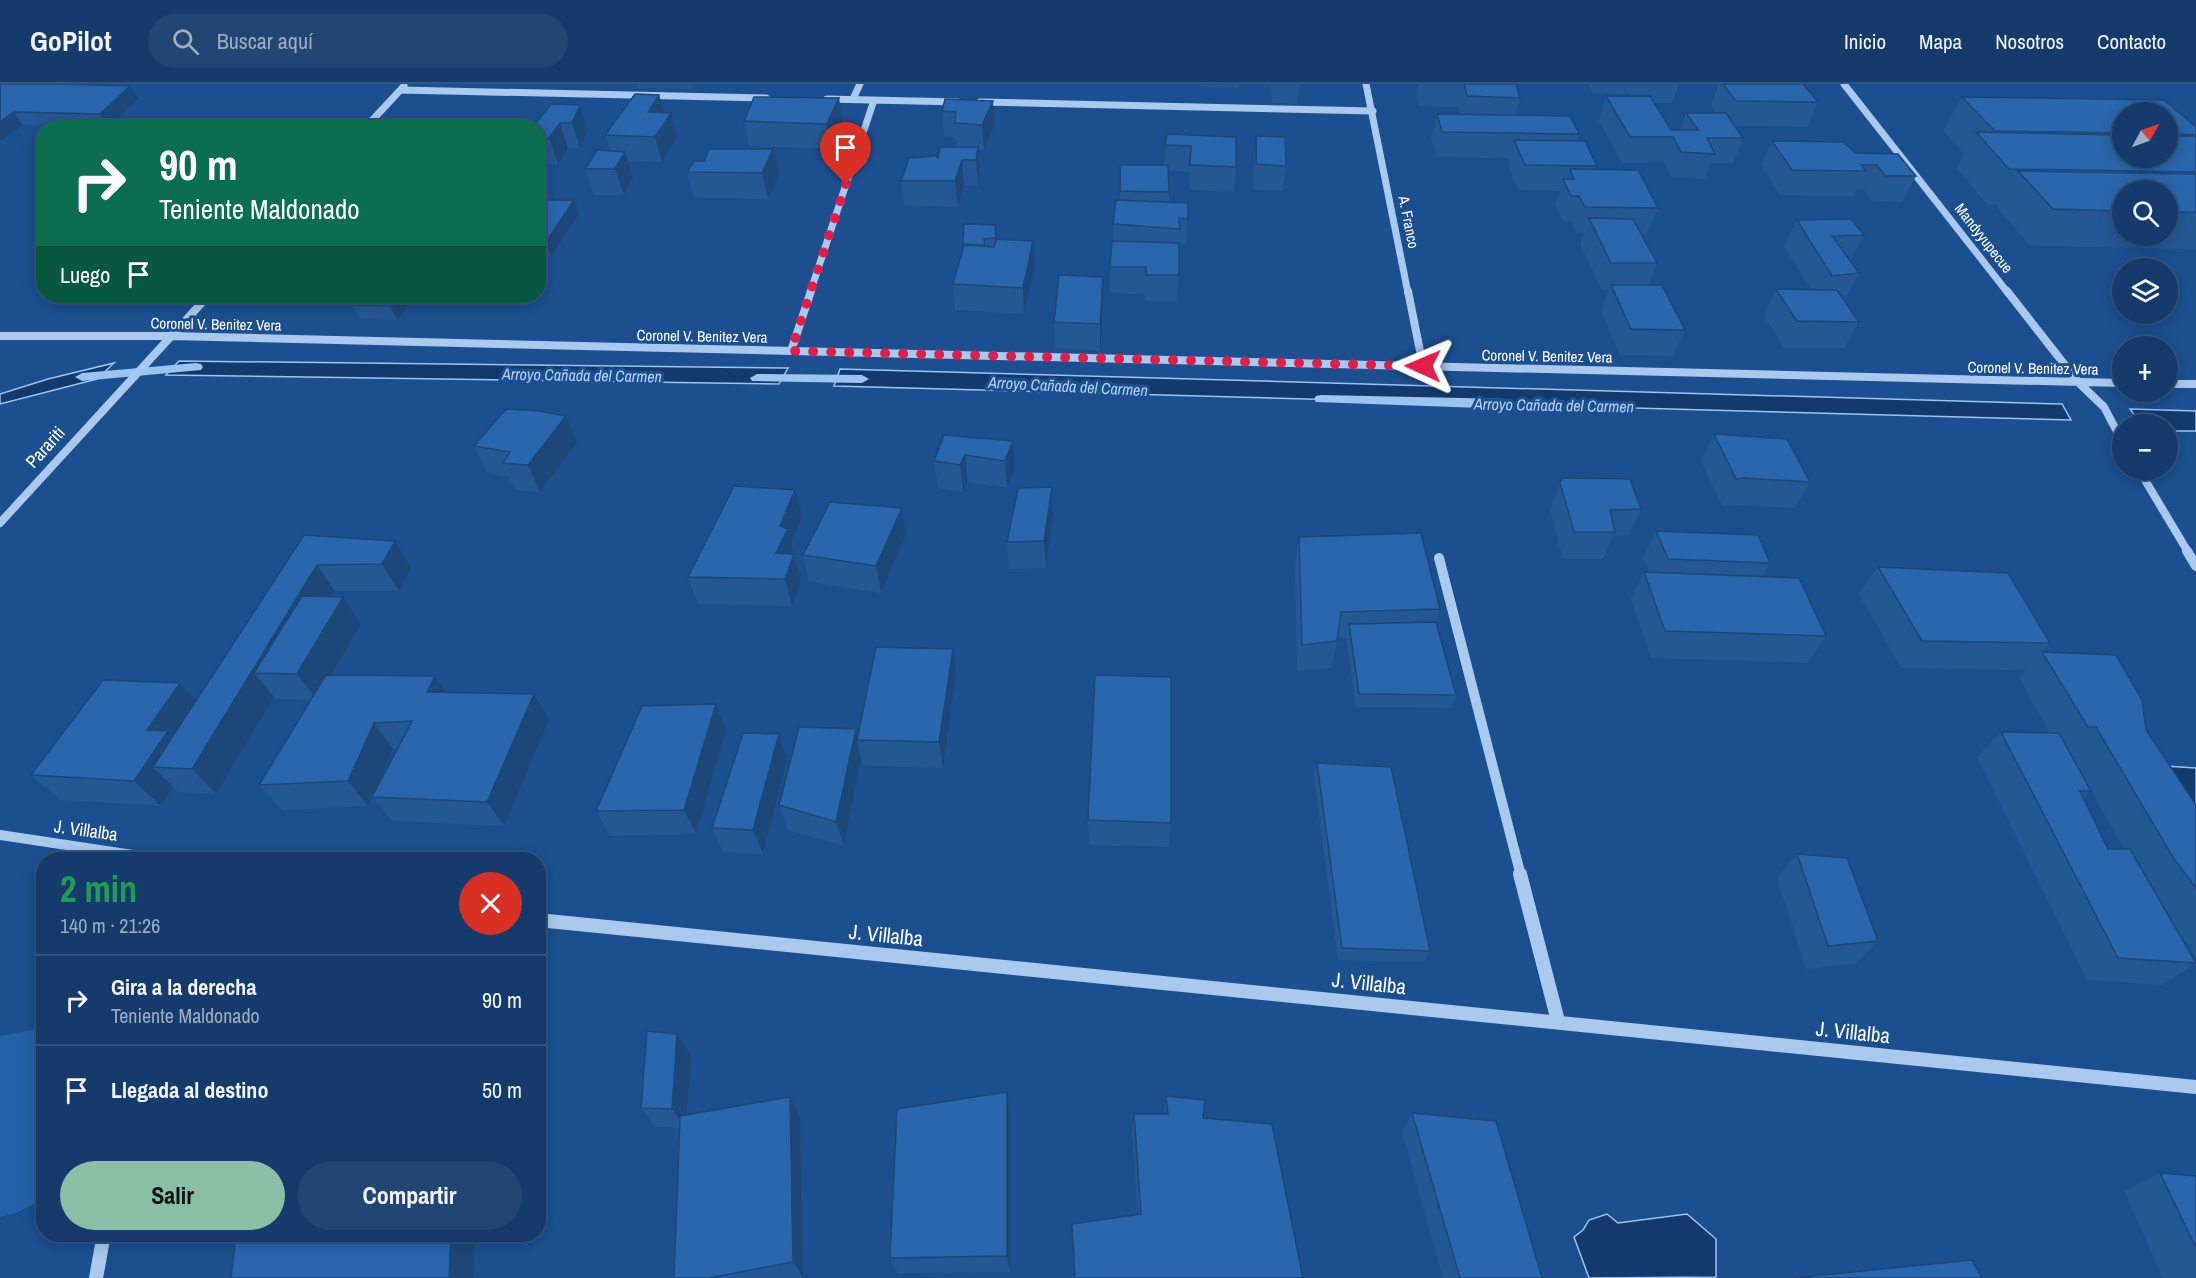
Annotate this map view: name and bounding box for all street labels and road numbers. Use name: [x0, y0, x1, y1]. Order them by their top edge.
street label: A. Franco: [1393, 193, 1424, 250]
street label: Mandyyupecue: [1950, 199, 2018, 277]
street label: Coronel V. Benitez Vera: [150, 312, 282, 336]
street label: Coronel V. Benitez Vera: [636, 324, 768, 348]
street label: Coronel V. Benitez Vera: [1481, 344, 1613, 368]
street label: Coronel V. Benitez Vera: [1967, 356, 2099, 380]
street label: Parariti: [20, 421, 70, 473]
street label: J. Villalba: [53, 813, 119, 847]
street label: J. Villalba: [848, 917, 925, 953]
street label: J. Villalba: [1331, 965, 1408, 1001]
street label: J. Villalba: [1815, 1014, 1892, 1050]

